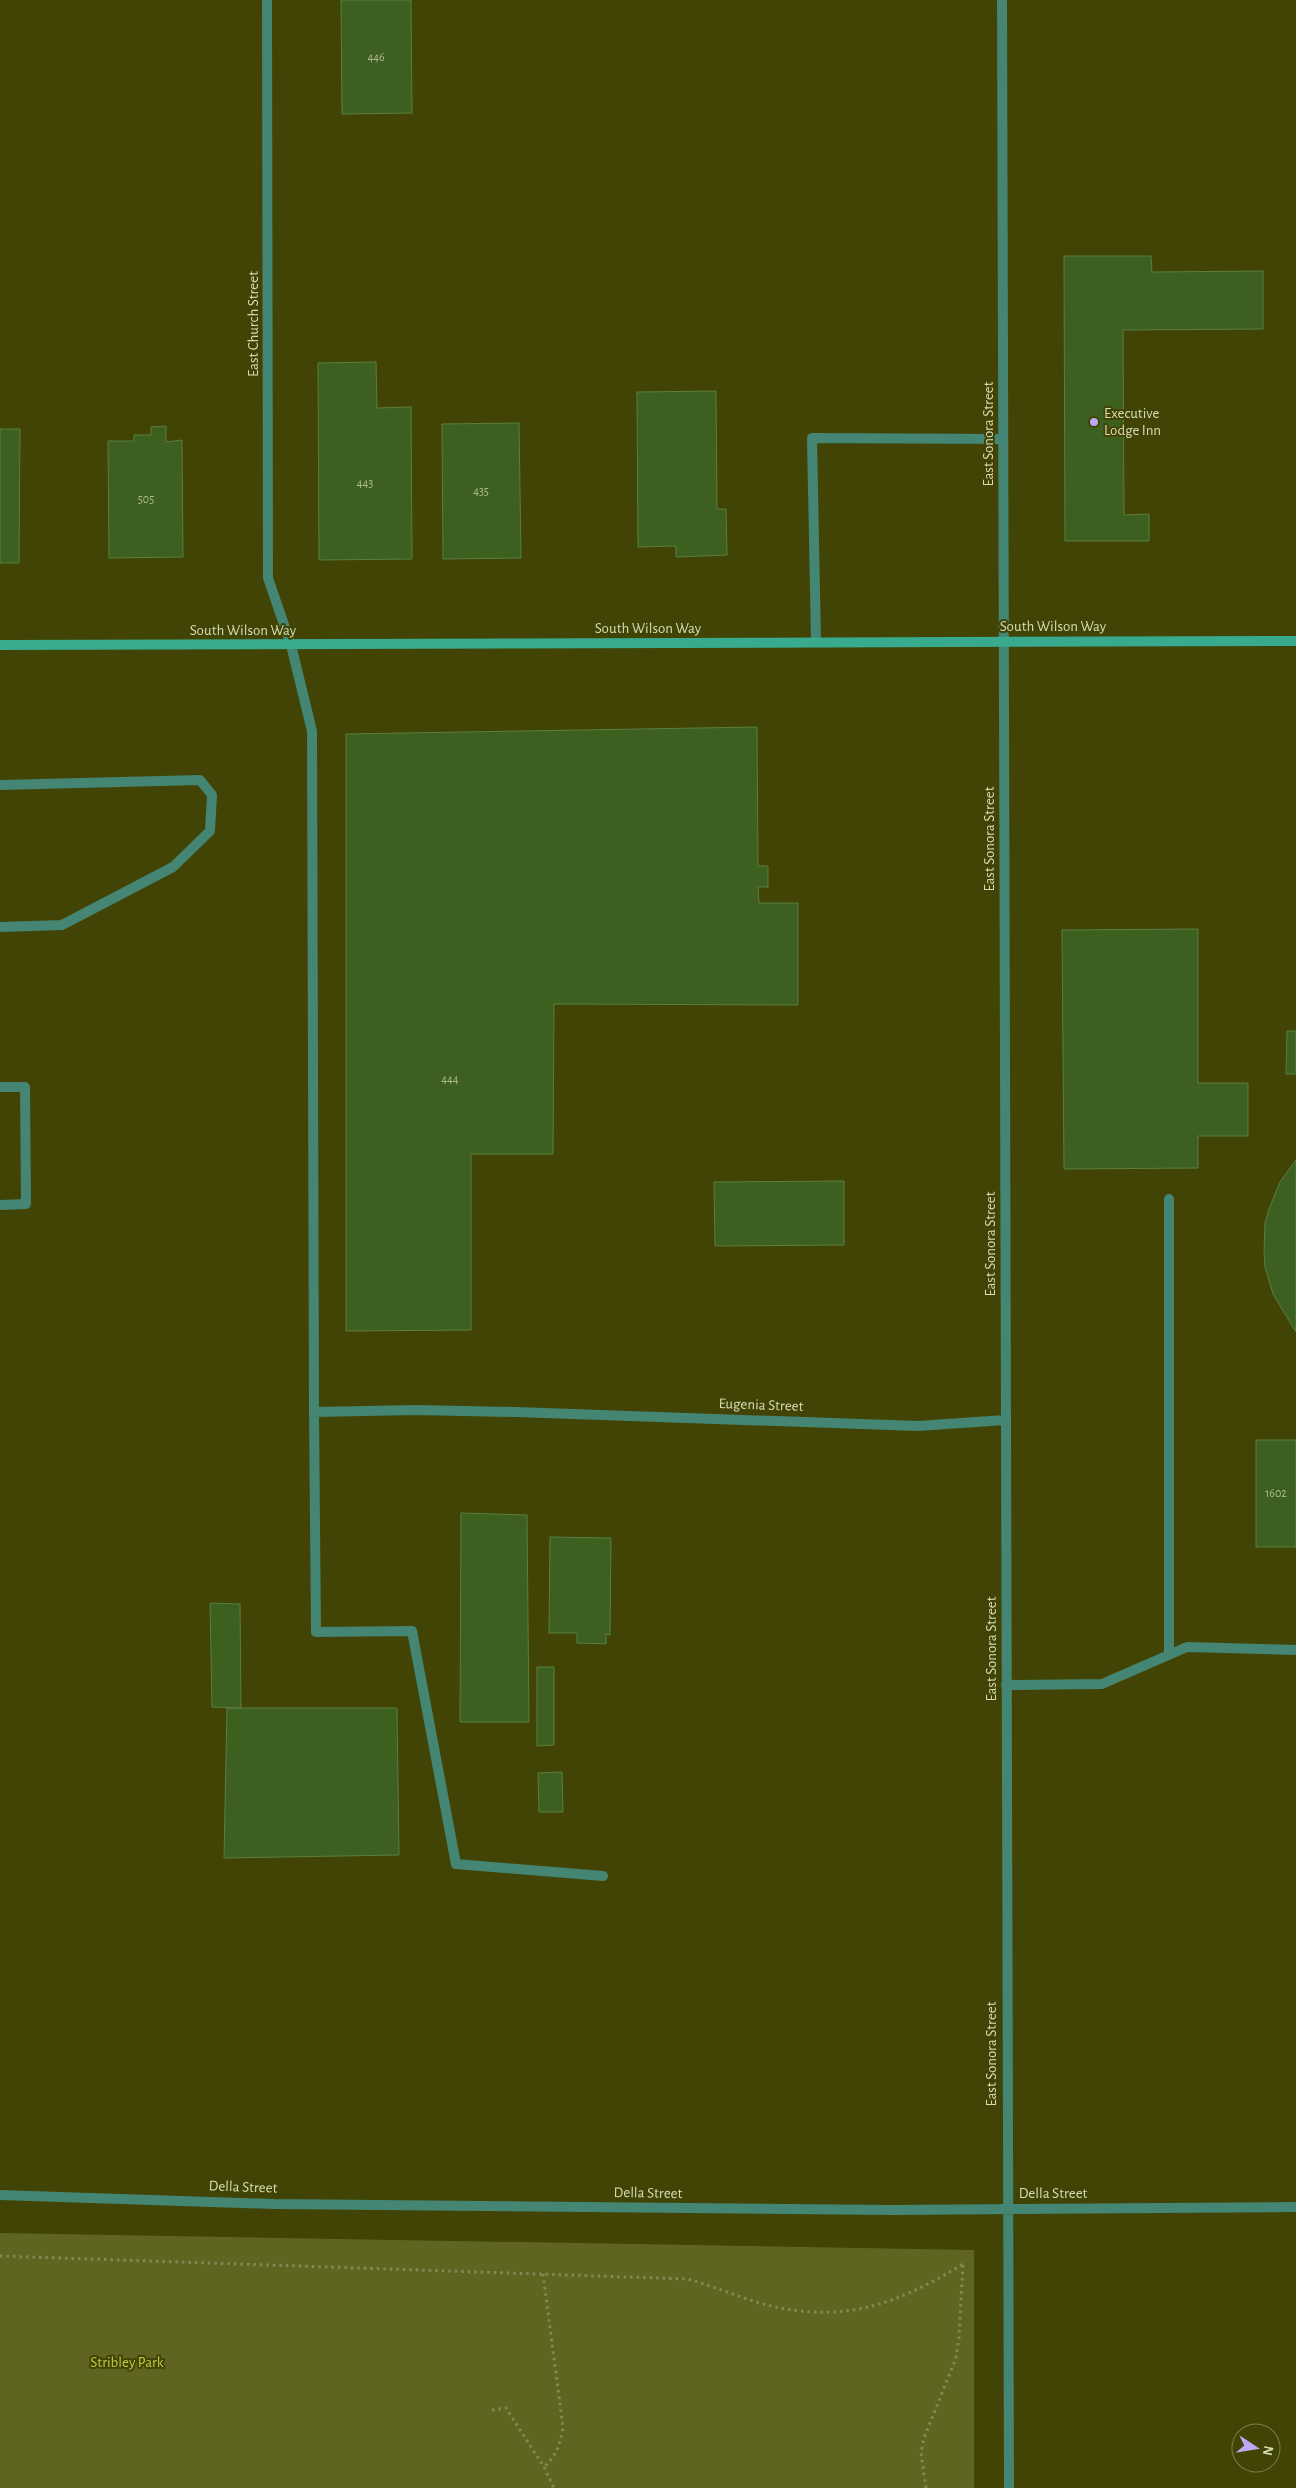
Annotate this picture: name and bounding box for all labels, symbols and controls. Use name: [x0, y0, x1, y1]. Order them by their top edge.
house number: 446: [367, 51, 385, 63]
street label: East Church Street: [246, 271, 261, 377]
street label: East Sonora Street: [981, 381, 996, 487]
place label: Executive Lodge Inn: [1104, 406, 1161, 438]
marker: Executive Lodge Inn: [1088, 416, 1100, 428]
house number: 443: [357, 477, 373, 489]
house number: 435: [473, 485, 489, 497]
house number: 505: [138, 493, 154, 505]
street label: South Wilson Way: [1000, 619, 1107, 634]
street label: South Wilson Way: [595, 621, 702, 636]
street label: South Wilson Way: [190, 623, 297, 638]
street label: East Sonora Street: [982, 786, 997, 892]
house number: 444: [441, 1073, 459, 1085]
street label: East Sonora Street: [983, 1191, 998, 1297]
street label: Eugenia Street: [718, 1396, 804, 1414]
house number: 1602: [1265, 1487, 1287, 1499]
street label: East Sonora Street: [984, 1596, 999, 1702]
street label: East Sonora Street: [984, 2001, 999, 2107]
street label: Della Street: [208, 2178, 278, 2196]
street label: Della Street: [614, 2185, 683, 2201]
street label: Della Street: [1019, 2186, 1088, 2201]
park label: Stribley Park: [90, 2355, 164, 2370]
north arrow: [1231, 2423, 1281, 2473]
text: N: [1260, 2444, 1276, 2457]

